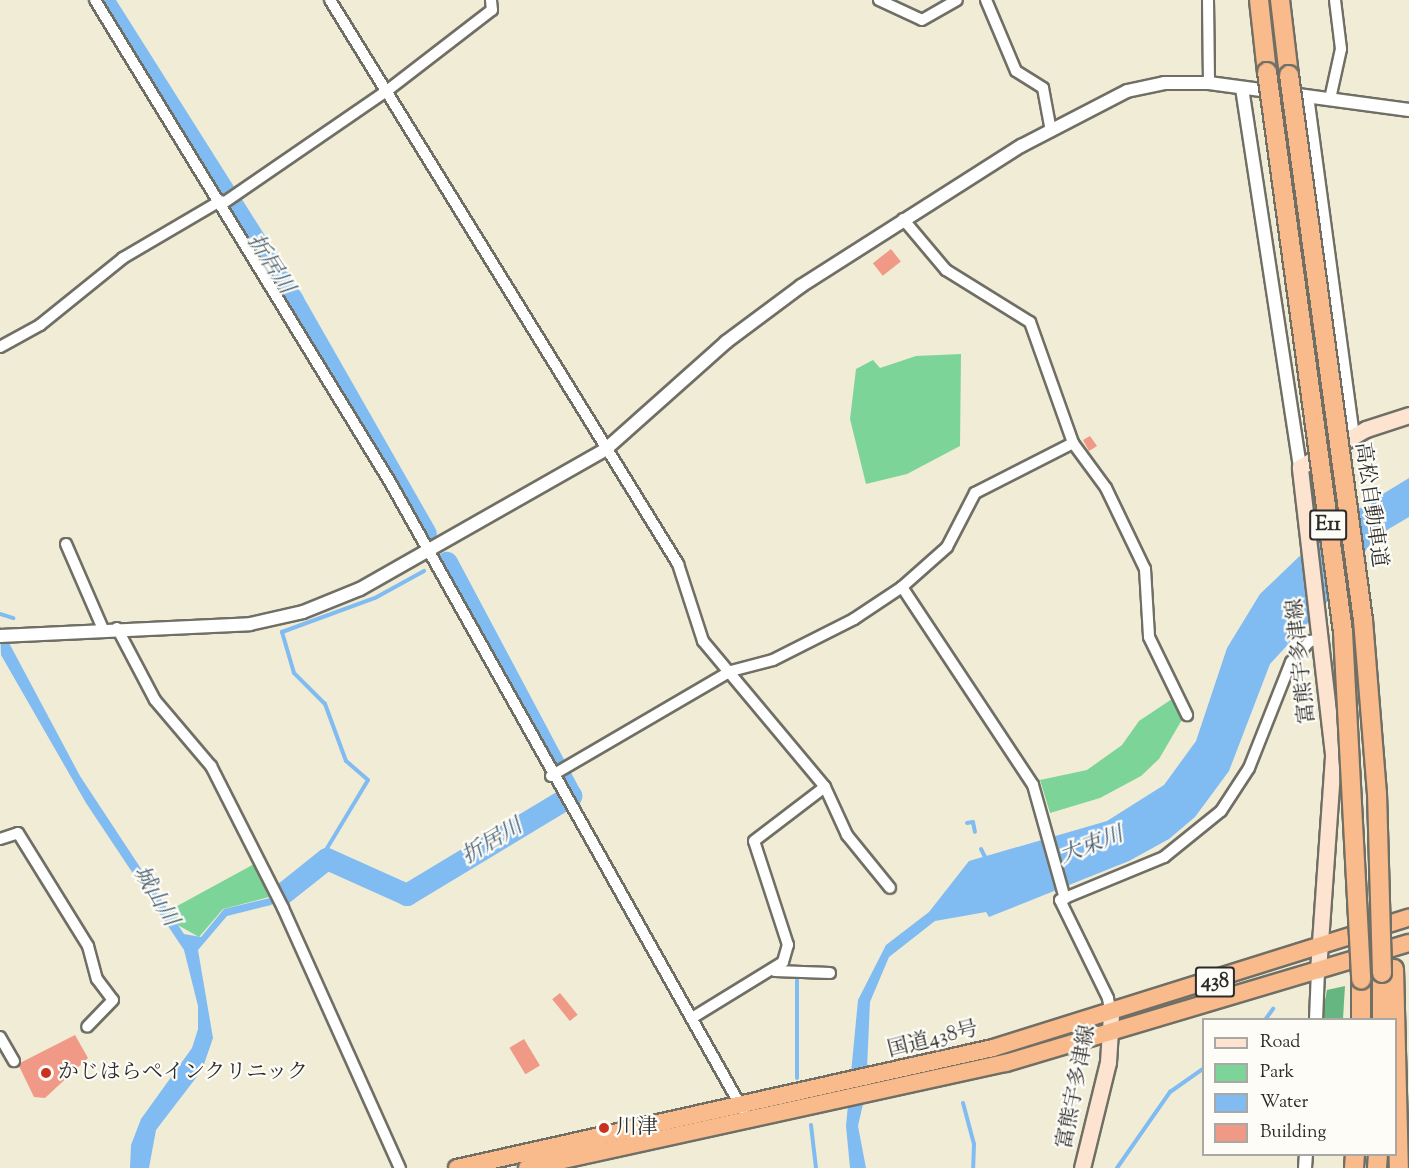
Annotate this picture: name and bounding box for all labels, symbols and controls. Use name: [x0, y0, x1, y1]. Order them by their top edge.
water label: 折居川: [240, 230, 298, 300]
street label: 高松自動車道: [1349, 441, 1391, 569]
road number: E11: [1308, 508, 1348, 542]
street label: 富熊宇多津線: [1283, 597, 1321, 725]
water label: 折居川: [458, 815, 528, 871]
water label: 大束川: [1056, 823, 1128, 871]
water label: 城山川: [126, 862, 182, 932]
road number: 438: [1194, 965, 1236, 999]
street label: 国道438号: [885, 1017, 981, 1063]
legend: [1202, 1018, 1397, 1156]
street label: 富熊宇多津線: [1053, 1023, 1101, 1151]
text: Road: [1260, 1030, 1300, 1056]
place label: かじはらペインクリニック: [58, 1060, 310, 1086]
text: Park: [1260, 1060, 1294, 1086]
marker: かじはらペインクリニック: [39, 1066, 53, 1080]
text: Water: [1260, 1090, 1308, 1116]
place label: 川津: [616, 1115, 658, 1141]
text: Building: [1260, 1120, 1326, 1146]
marker: 川津: [597, 1121, 611, 1135]

